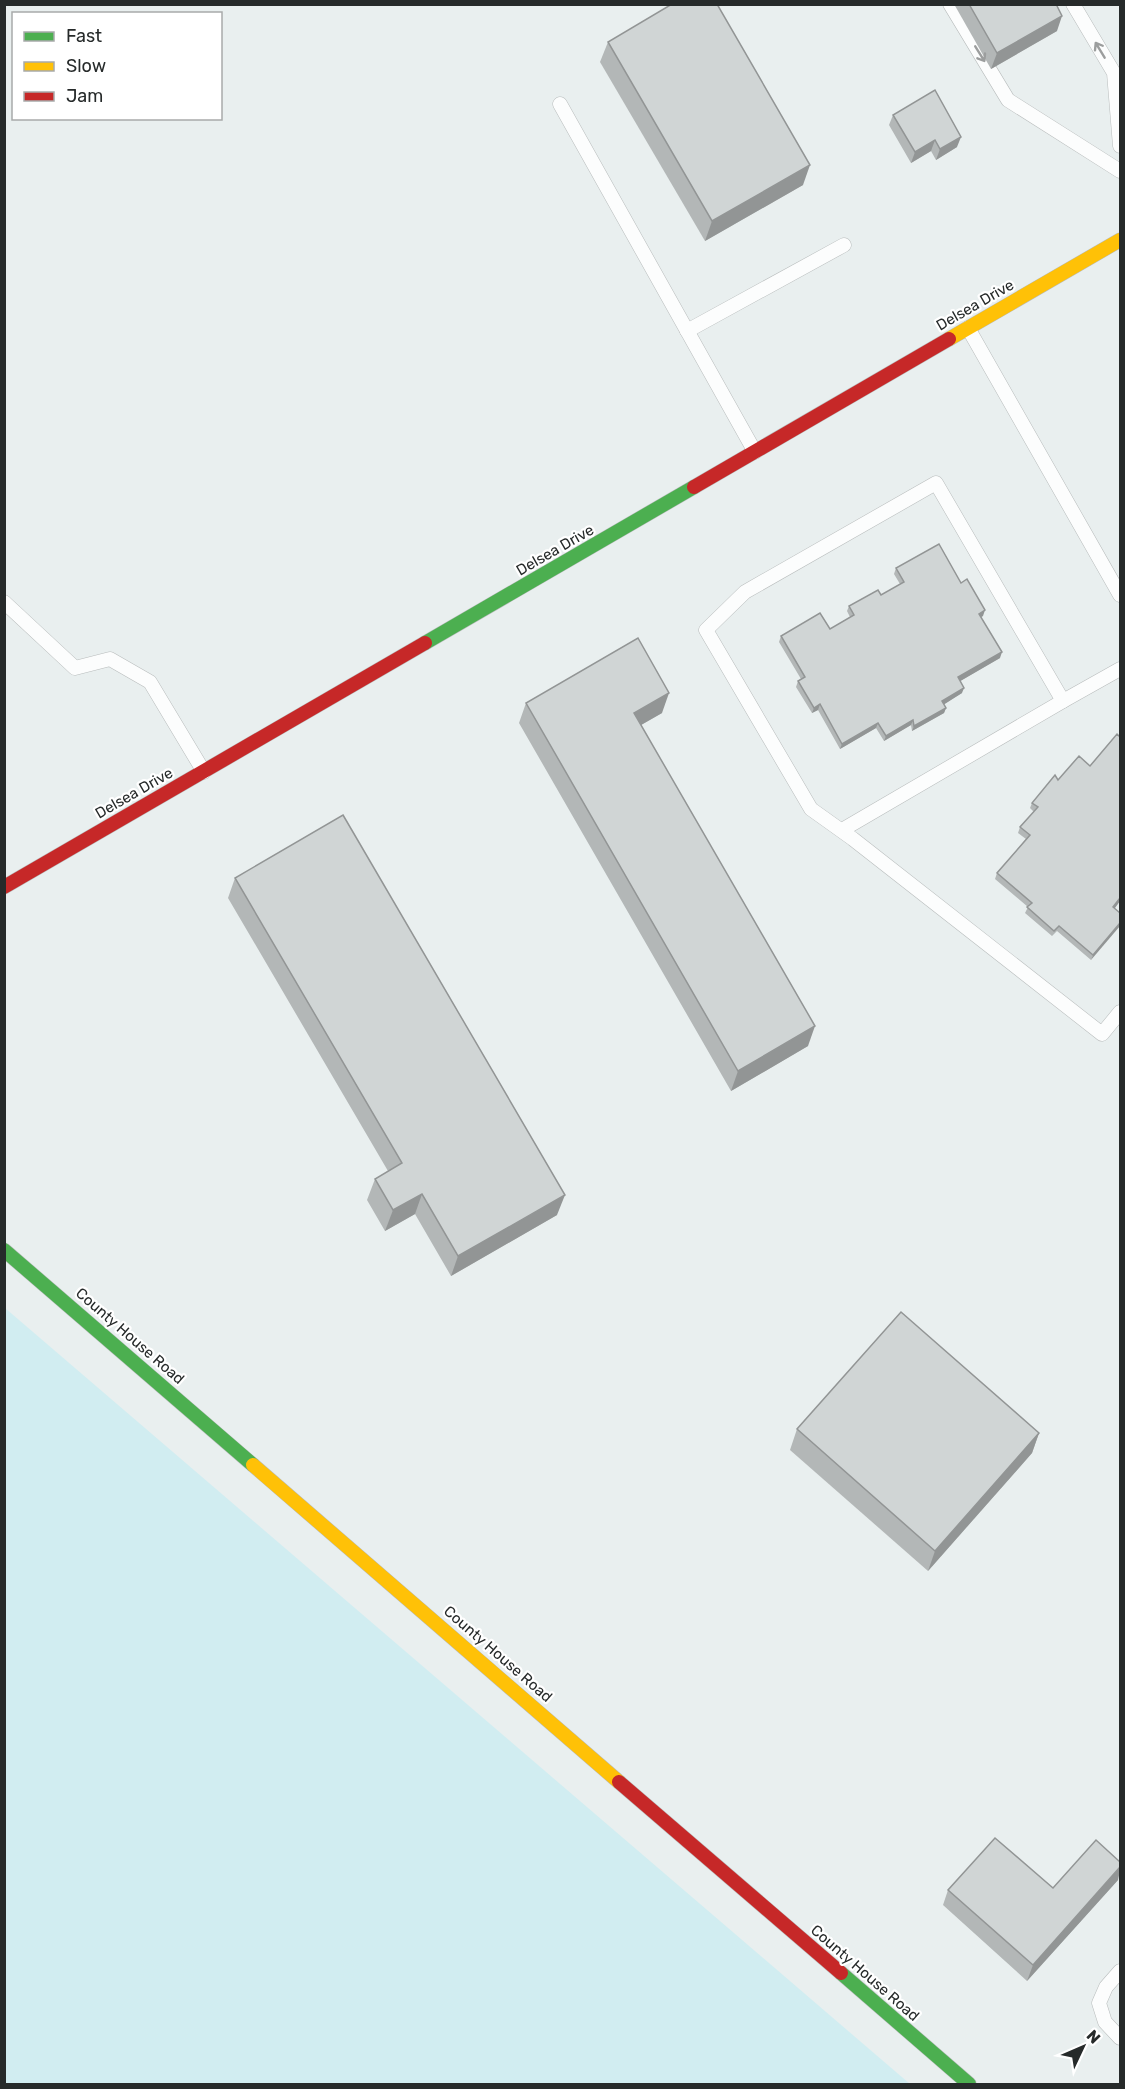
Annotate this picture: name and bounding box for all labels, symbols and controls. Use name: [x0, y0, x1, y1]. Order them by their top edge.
legend: [12, 12, 222, 120]
text: Fast: [66, 25, 102, 47]
one-way arrow: [1094, 42, 1106, 59]
one-way arrow: [974, 46, 987, 63]
text: Slow: [66, 55, 106, 77]
text: Jam: [66, 85, 103, 107]
street label: Delsea Drive: [933, 276, 1017, 334]
street label: Delsea Drive: [513, 521, 597, 579]
street label: Delsea Drive: [92, 764, 176, 822]
street label: County House Road: [72, 1284, 188, 1388]
street label: County House Road: [440, 1602, 556, 1706]
street label: County House Road: [807, 1921, 923, 2025]
north arrow: [1053, 2017, 1113, 2077]
text: N: [1083, 2026, 1104, 2048]

